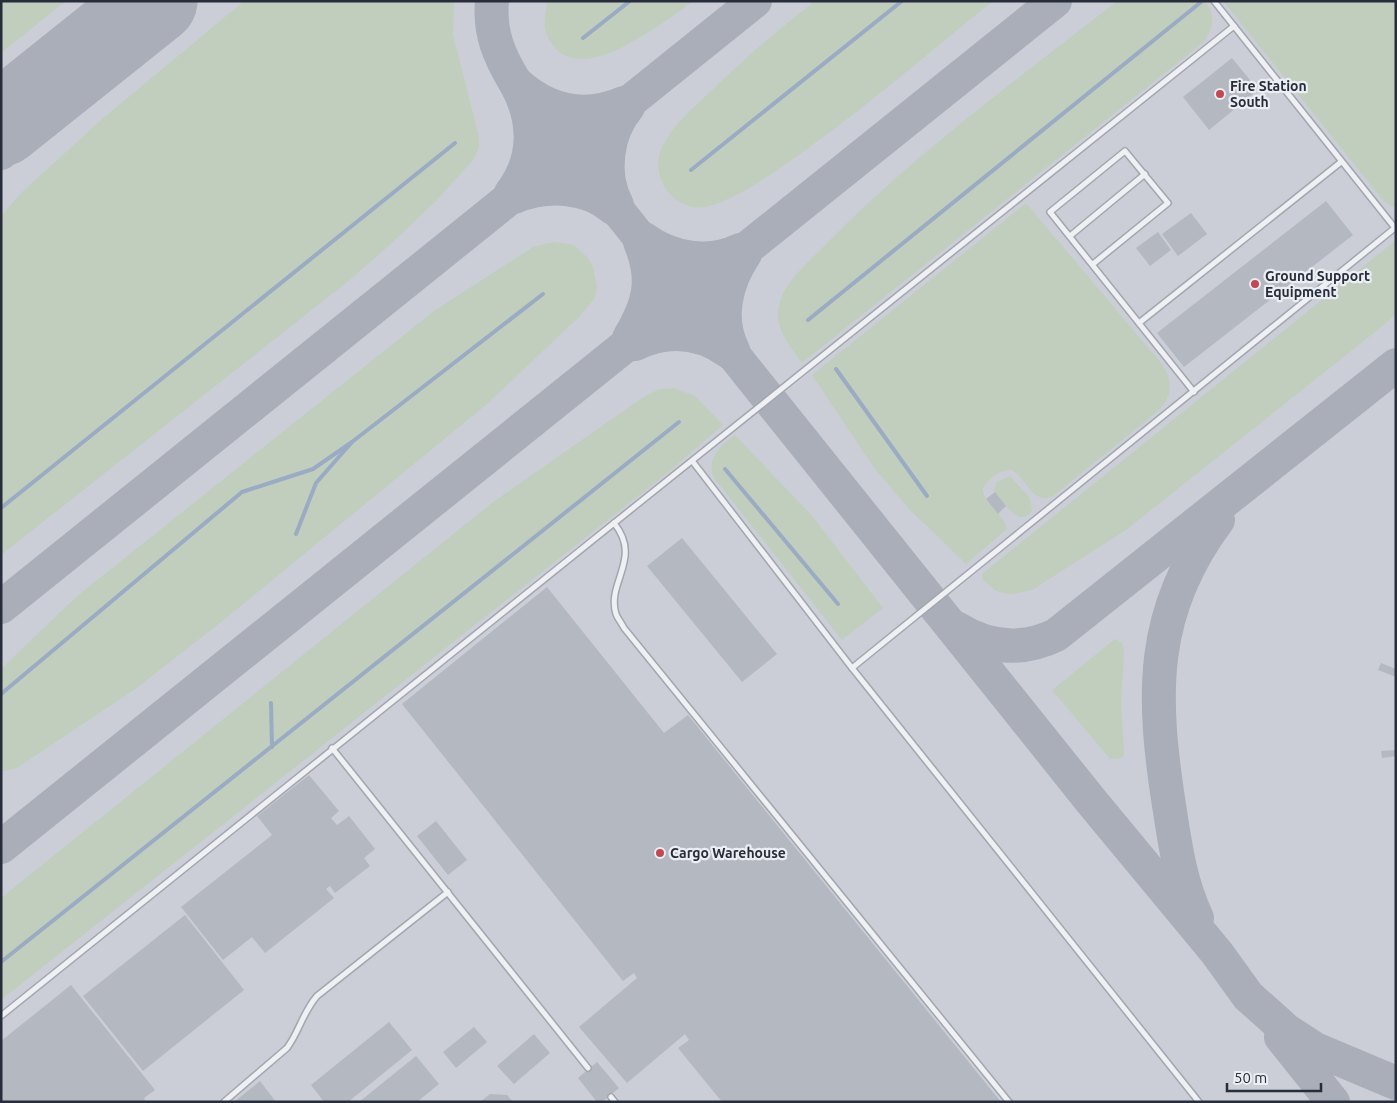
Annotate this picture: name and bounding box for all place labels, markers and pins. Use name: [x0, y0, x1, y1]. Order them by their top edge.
place label: Fire Station South: [1230, 78, 1307, 110]
marker: Fire Station South: [1214, 88, 1226, 100]
place label: Ground Support Equipment: [1265, 268, 1370, 300]
marker: Ground Support Equipment: [1249, 278, 1261, 290]
place label: Cargo Warehouse: [670, 845, 786, 861]
marker: Cargo Warehouse: [654, 847, 666, 859]

